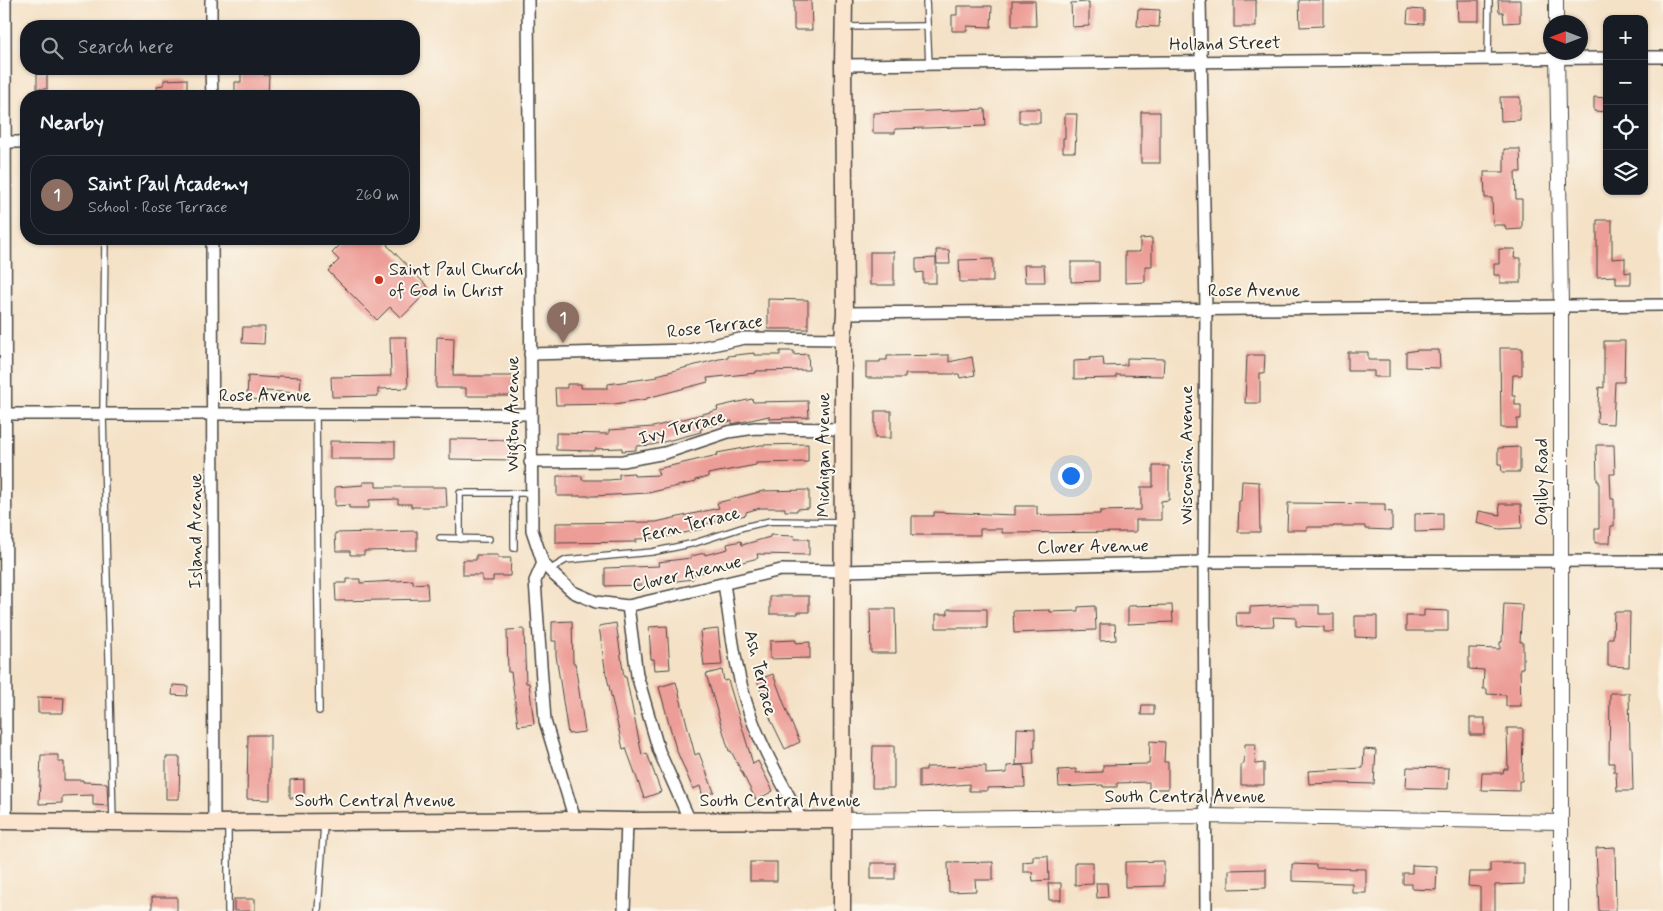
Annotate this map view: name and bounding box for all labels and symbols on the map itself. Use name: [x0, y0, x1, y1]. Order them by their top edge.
north arrow: [1543, 15, 1588, 60]
street label: Holland Street: [1169, 31, 1281, 57]
place label: Saint Paul Church of God in Christ: [389, 258, 523, 303]
marker: Saint Paul Church of God in Christ: [373, 274, 385, 286]
street label: Rose Avenue: [1208, 279, 1300, 303]
pin: 1: [547, 302, 579, 343]
street label: Rose Terrace: [666, 309, 764, 345]
street label: Wigton Avenue: [501, 356, 527, 472]
street label: Rose Avenue: [219, 384, 311, 408]
street label: Wisconsin Avenue: [1175, 385, 1199, 525]
street label: Michigan Avenue: [812, 393, 836, 518]
street label: Ivy Terrace: [636, 405, 728, 451]
street label: Ogilby Road: [1530, 438, 1554, 526]
your location: [1058, 463, 1084, 489]
street label: Island Avenue: [184, 473, 208, 589]
street label: Fern Terrace: [640, 501, 742, 549]
street label: Clover Avenue: [1037, 534, 1149, 560]
street label: Clover Avenue: [630, 550, 744, 598]
street label: Ash Terrace: [738, 628, 782, 718]
street label: South Central Avenue: [1104, 785, 1266, 809]
street label: South Central Avenue: [294, 789, 456, 813]
street label: South Central Avenue: [699, 789, 861, 813]

